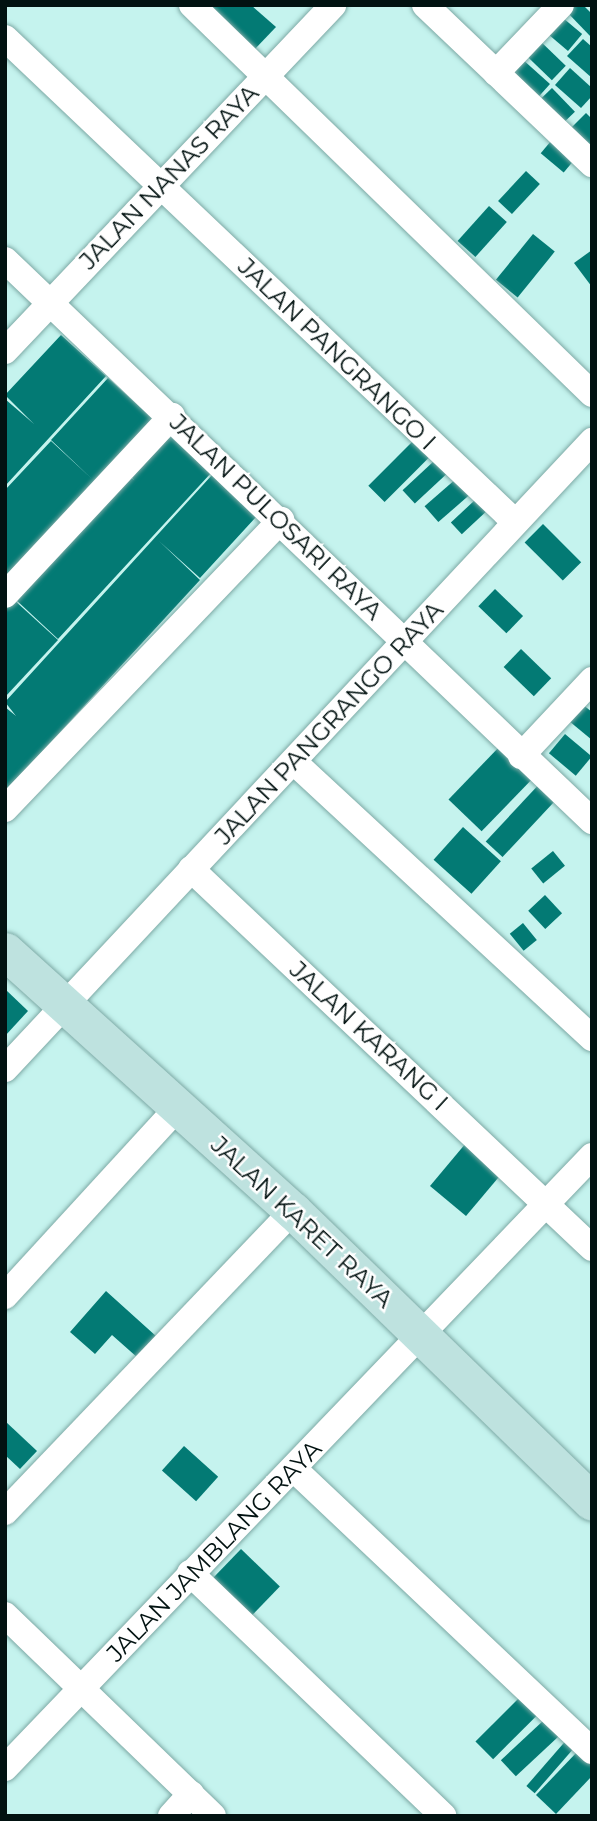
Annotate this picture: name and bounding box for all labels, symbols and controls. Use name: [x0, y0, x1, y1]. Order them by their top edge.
street label: JALAN NANAS RAYA: [73, 79, 265, 275]
street label: JALAN PANGRANGO I: [232, 252, 442, 456]
street label: JALAN PULOSARI RAYA: [164, 408, 388, 626]
street label: JALAN PANGRANGO RAYA: [209, 596, 449, 850]
street label: JALAN KARANG I: [284, 955, 454, 1117]
street label: JALAN KARET RAYA: [205, 1130, 399, 1314]
street label: JALAN JAMBLANG RAYA: [101, 1434, 327, 1668]

